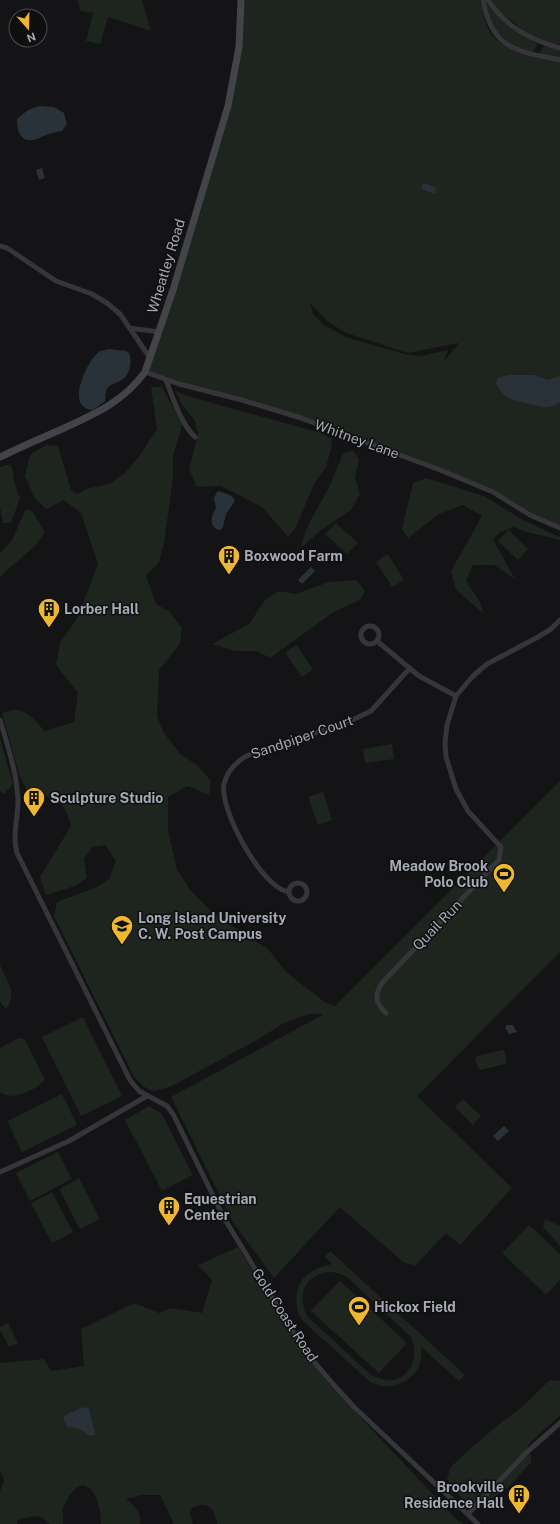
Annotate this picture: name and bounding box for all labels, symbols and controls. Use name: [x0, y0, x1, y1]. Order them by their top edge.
north arrow: [8, 8, 48, 48]
text: N: [25, 30, 38, 45]
street label: Wheatley Road: [144, 217, 188, 315]
street label: Whitney Lane: [313, 416, 401, 462]
building icon: Boxwood Farm: [216, 543, 242, 576]
place label: Boxwood Farm: [244, 548, 343, 564]
building icon: Lorber Hall: [36, 596, 62, 629]
place label: Lorber Hall: [64, 601, 139, 617]
street label: Sandpiper Court: [249, 712, 355, 762]
building icon: Sculpture Studio: [21, 785, 47, 818]
place label: Sculpture Studio: [50, 790, 163, 806]
place label: Meadow Brook Polo Club: [389, 858, 488, 890]
sports icon: Meadow Brook Polo Club: [491, 861, 517, 894]
street label: Quail Run: [409, 897, 465, 953]
place label: Long Island University C. W. Post Campus: [138, 910, 286, 942]
school or university icon: Long Island University C. W. Post Campus: [109, 913, 135, 946]
place label: Equestrian Center: [184, 1191, 257, 1223]
building icon: Equestrian Center: [156, 1194, 182, 1227]
street label: Gold Coast Road: [249, 1265, 321, 1365]
sports icon: Hickox Field: [346, 1294, 372, 1327]
place label: Hickox Field: [374, 1299, 456, 1315]
place label: Brookville Residence Hall: [404, 1479, 504, 1511]
building icon: Brookville Residence Hall: [506, 1482, 532, 1515]

